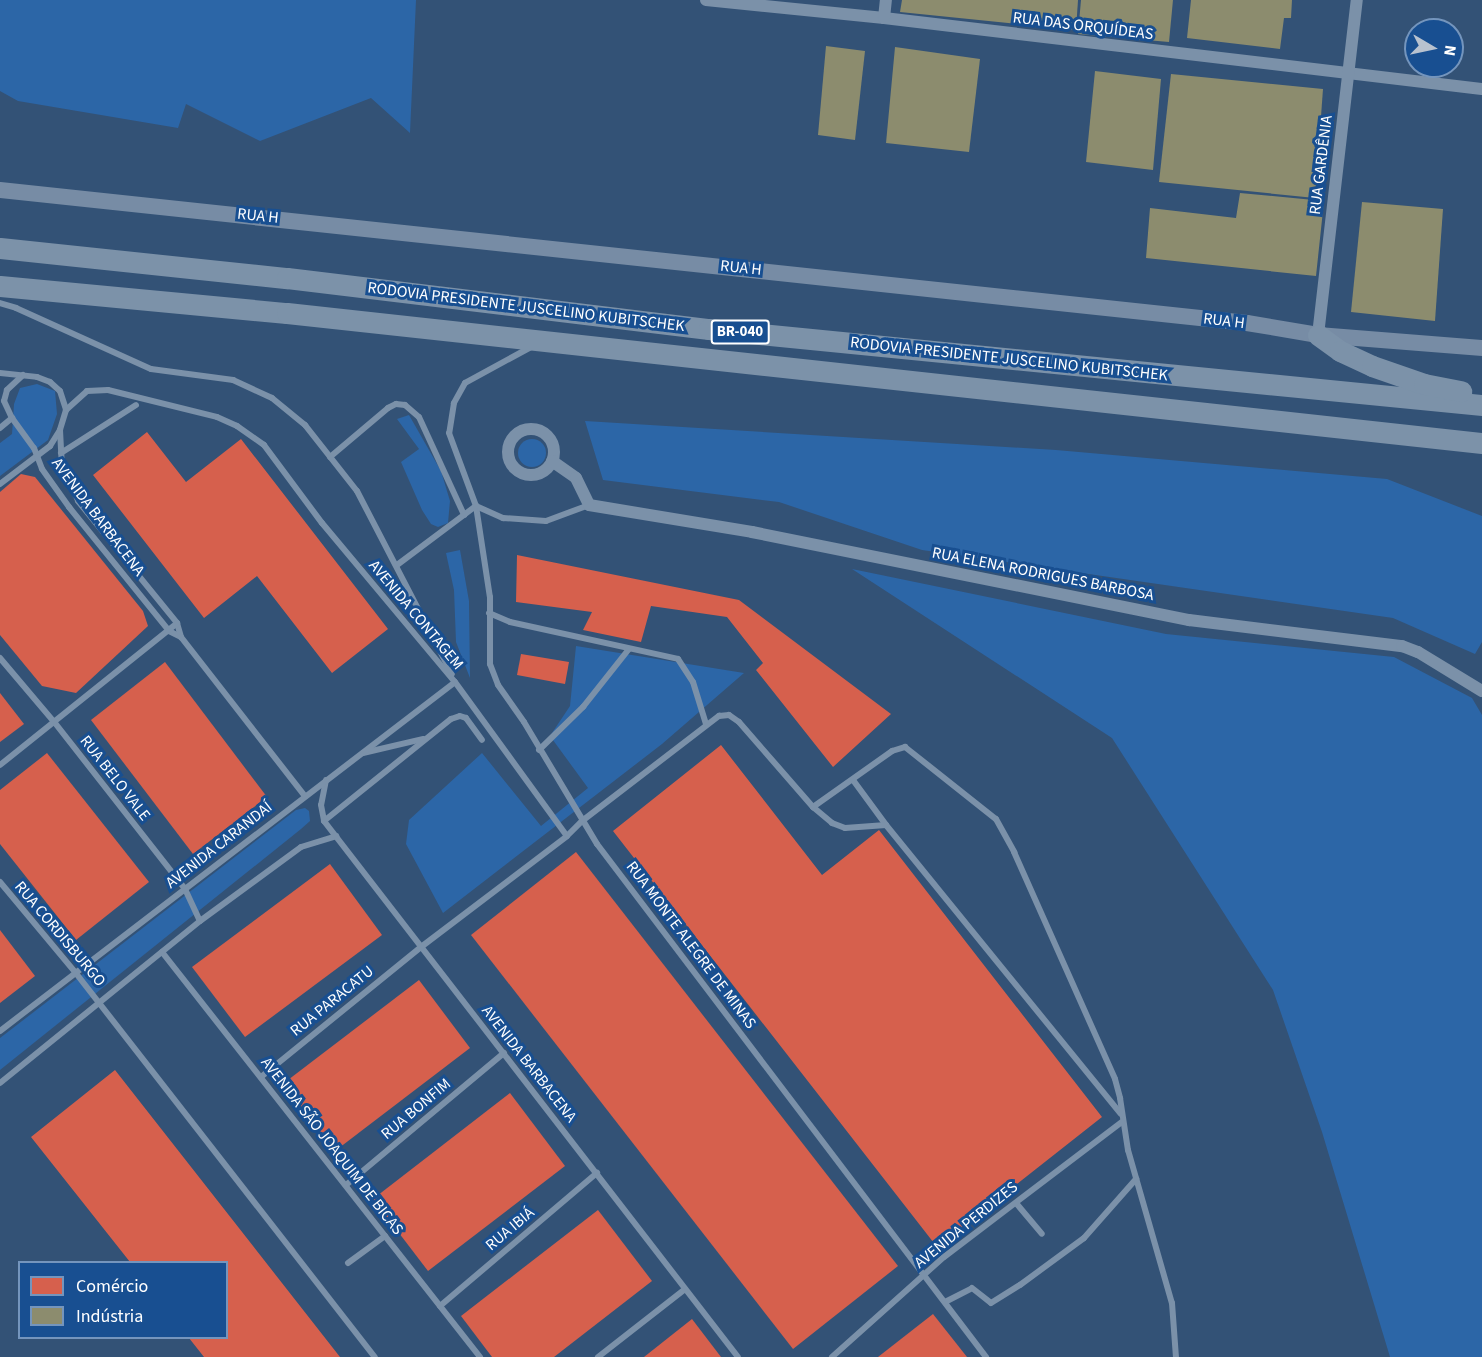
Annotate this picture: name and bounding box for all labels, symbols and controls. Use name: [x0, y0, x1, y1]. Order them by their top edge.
street label: RUA DAS ORQUÍDEAS: [1012, 8, 1154, 44]
north arrow: [1404, 18, 1464, 78]
text: N: [1438, 44, 1462, 57]
street label: RUA GARDÊNIA: [1305, 114, 1337, 216]
street label: RUA H: [236, 204, 280, 228]
street label: RUA H: [719, 256, 763, 280]
street label: RODOVIA PRESIDENTE JUSCELINO KUBITSCHEK: [366, 278, 686, 336]
street label: RUA H: [1202, 309, 1246, 333]
road number: BR-040: [710, 320, 770, 344]
street label: RODOVIA PRESIDENTE JUSCELINO KUBITSCHEK: [849, 333, 1169, 385]
street label: AVENIDA BARBACENA: [47, 454, 149, 580]
street label: RUA ELENA RODRIGUES BARBOSA: [930, 543, 1156, 605]
street label: AVENIDA CONTAGEM: [365, 556, 467, 674]
street label: RUA BELO VALE: [76, 732, 154, 824]
street label: AVENIDA CARANDAÍ: [162, 797, 276, 893]
street label: RUA MONTE ALEGRE DE MINAS: [622, 858, 760, 1032]
street label: RUA CORDISBURGO: [10, 878, 110, 990]
street label: RUA PARACATU: [287, 962, 377, 1040]
street label: AVENIDA BARBACENA: [477, 1002, 581, 1126]
street label: AVENIDA SÃO JOAQUIM DE BICAS: [257, 1053, 407, 1239]
street label: RUA BONFIM: [377, 1074, 455, 1144]
street label: AVENIDA PERDIZES: [910, 1177, 1022, 1273]
street label: RUA IBIÁ: [482, 1203, 538, 1255]
legend: [18, 1261, 228, 1339]
text: Comércio: [76, 1274, 148, 1299]
text: Indústria: [76, 1304, 143, 1329]

